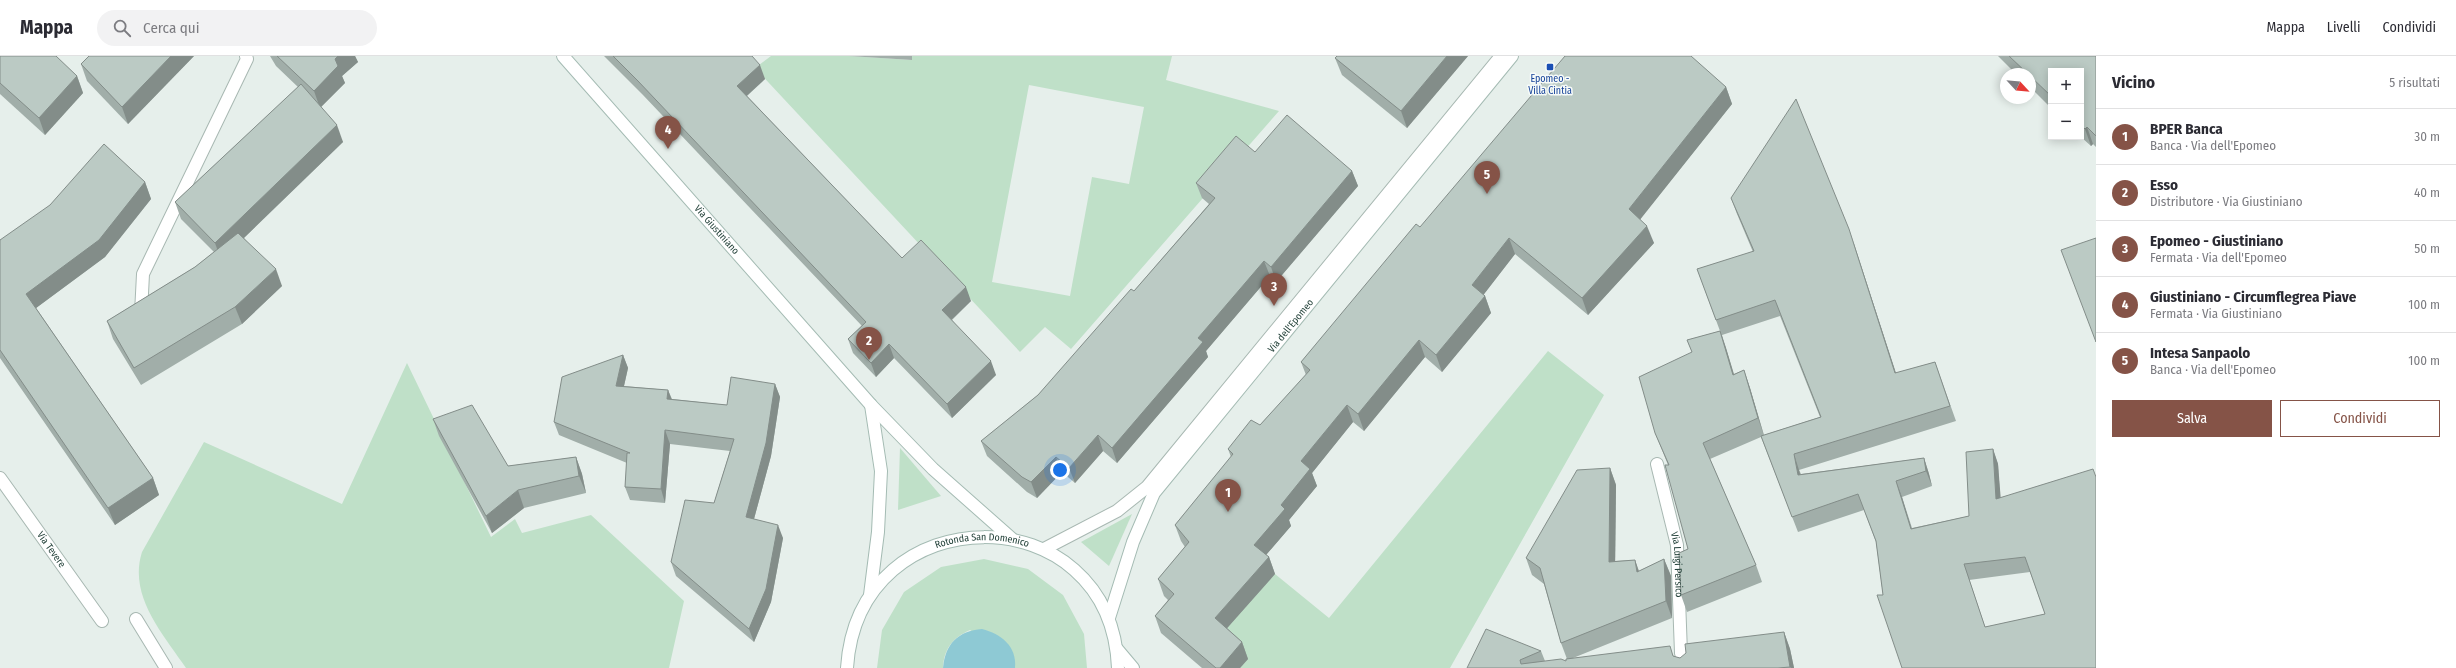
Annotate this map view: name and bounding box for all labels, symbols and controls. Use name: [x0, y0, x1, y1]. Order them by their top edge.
search box: [97, 10, 377, 46]
text: Mappa: [20, 16, 73, 39]
icon: search: [111, 17, 133, 39]
text: Cerca qui: [143, 19, 199, 37]
text: Mappa: [2266, 19, 2305, 36]
text: Livelli: [2327, 19, 2361, 36]
text: Condividi: [2383, 19, 2436, 36]
marker: Epomeo - Villa Cintia: [1545, 62, 1555, 72]
north arrow: [2000, 68, 2036, 104]
map controls: [2048, 68, 2084, 140]
button: +: [2048, 68, 2084, 104]
text: Vicino: [2112, 72, 2155, 93]
place label: Epomeo - Villa Cintia: [1528, 73, 1572, 97]
text: 5 risultati: [2389, 75, 2440, 90]
button: −: [2048, 104, 2084, 140]
pin: 4: [655, 116, 681, 149]
text: BPER Banca: [2150, 120, 2223, 138]
text: 1: [2122, 129, 2128, 144]
text: 30 m: [2414, 129, 2440, 144]
text: Banca · Via dell'Epomeo: [2150, 138, 2276, 153]
pin: 5: [1474, 161, 1500, 194]
text: Esso: [2150, 176, 2178, 194]
text: 2: [2122, 185, 2128, 200]
text: 40 m: [2414, 185, 2440, 200]
text: Distributore · Via Giustiniano: [2150, 194, 2303, 209]
street label: Via Giustiniano: [692, 203, 741, 257]
text: Epomeo - Giustiniano: [2150, 232, 2283, 250]
text: 3: [2122, 241, 2128, 256]
text: 50 m: [2414, 241, 2440, 256]
text: Fermata · Via dell'Epomeo: [2150, 250, 2287, 265]
pin: 3: [1261, 273, 1287, 306]
text: Giustiniano - Circumflegrea Piave: [2150, 288, 2356, 306]
street label: Via dell'Epomeo: [1265, 297, 1316, 355]
text: 4: [2122, 297, 2128, 312]
text: 100 m: [2408, 297, 2440, 312]
text: Fermata · Via Giustiniano: [2150, 306, 2282, 321]
pin: 2: [856, 327, 882, 360]
text: Intesa Sanpaolo: [2150, 344, 2250, 362]
text: 5: [2122, 353, 2128, 368]
text: 100 m: [2408, 353, 2440, 368]
text: Banca · Via dell'Epomeo: [2150, 362, 2276, 377]
button: Salva: [2112, 400, 2272, 437]
button: Condividi: [2280, 400, 2440, 437]
your location: [1050, 460, 1070, 480]
pin: 1: [1215, 479, 1241, 512]
street label: Via Tevere: [34, 529, 68, 570]
street label: Rotonda San Domenico: [933, 531, 1031, 551]
street label: Via Luigi Persico: [1668, 531, 1685, 598]

